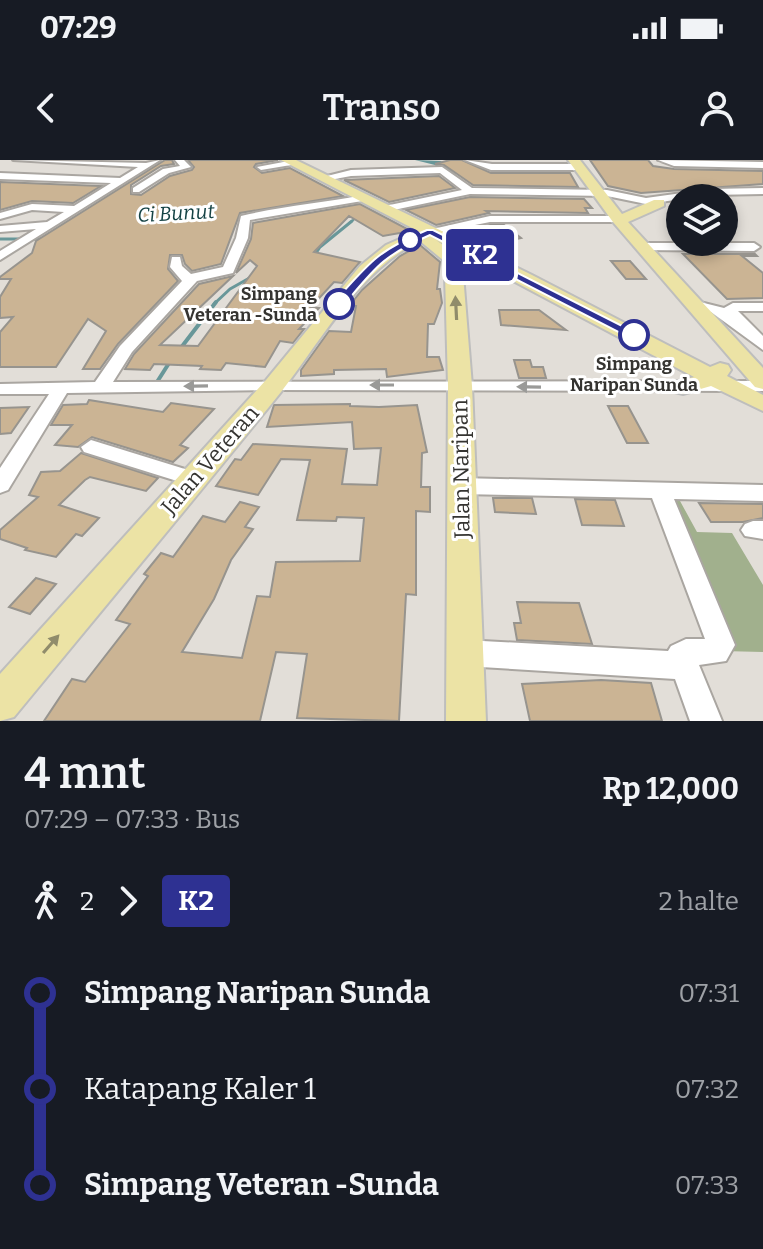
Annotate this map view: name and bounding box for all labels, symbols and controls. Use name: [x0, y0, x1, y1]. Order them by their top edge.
text: 07:29: [40, 10, 117, 46]
icon: back: [24, 86, 68, 130]
text: Transo: [323, 86, 440, 130]
icon: person: [695, 86, 739, 130]
map controls: [666, 184, 738, 256]
button: layers: [666, 184, 738, 256]
water label: Ci Bunut: [137, 199, 216, 227]
unlabelled marker: [399, 229, 421, 251]
line badge: K2: [444, 229, 516, 281]
text: K2: [462, 238, 498, 271]
place label: Simpang Veteran -Sunda: [184, 283, 318, 326]
marker: Simpang Veteran -Sunda: [324, 289, 354, 319]
one-way arrow: [449, 295, 462, 320]
marker: Simpang Naripan Sunda: [619, 320, 649, 350]
place label: Simpang Naripan Sunda: [570, 353, 698, 396]
one-way arrow: [183, 379, 208, 392]
one-way arrow: [369, 379, 394, 392]
one-way arrow: [516, 381, 541, 393]
street label: Jalan Naripan: [446, 399, 476, 540]
street label: Jalan Veteran: [155, 400, 265, 521]
one-way arrow: [42, 635, 59, 655]
text: 4 mnt: [24, 747, 146, 800]
text: Rp 12,000: [603, 771, 739, 807]
text: 07:29 – 07:33 · Bus: [24, 804, 240, 835]
icon: walk: [24, 879, 68, 923]
icon: forward: [106, 879, 150, 923]
text: K2: [178, 884, 214, 917]
text: 2: [80, 886, 94, 917]
text: 2 halte: [658, 886, 739, 917]
text: Simpang Naripan Sunda: [84, 975, 430, 1011]
text: 07:31: [678, 978, 739, 1009]
text: Katapang Kaler 1: [84, 1071, 316, 1107]
text: 07:32: [675, 1074, 739, 1105]
text: Simpang Veteran -Sunda: [84, 1167, 439, 1203]
text: 07:33: [675, 1170, 739, 1201]

